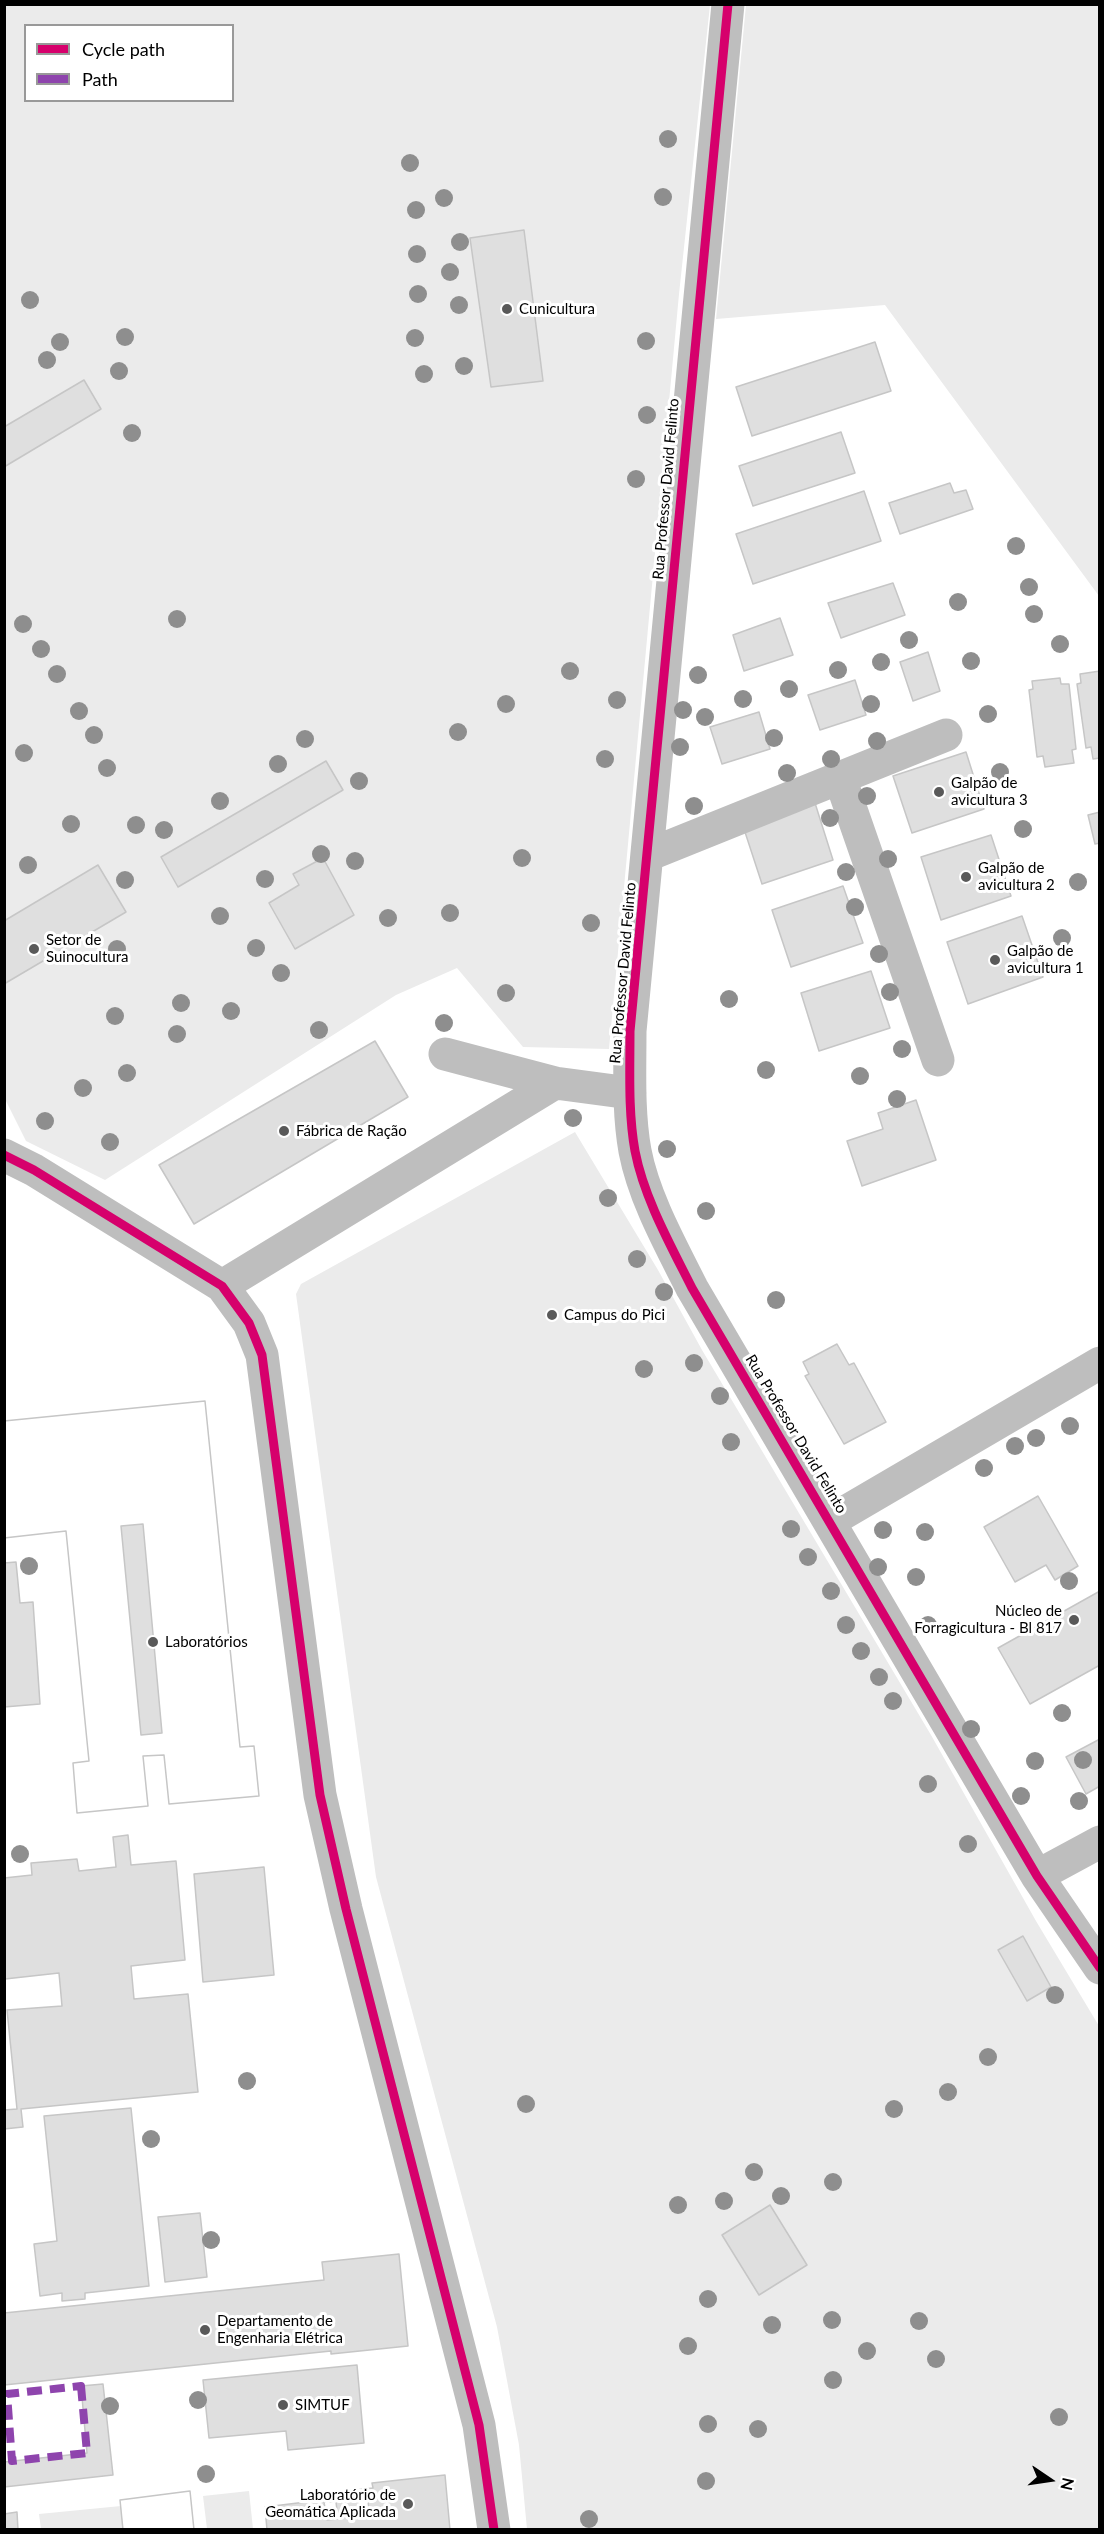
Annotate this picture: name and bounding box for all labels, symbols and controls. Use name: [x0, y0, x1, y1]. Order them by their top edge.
legend: [24, 24, 234, 102]
text: Cycle path: [82, 38, 165, 60]
text: Path: [82, 68, 118, 90]
place label: Cunicultura: [519, 300, 595, 318]
marker: Cunicultura: [500, 302, 514, 316]
street label: Rua Professor David Felinto: [649, 398, 683, 580]
place label: Galpão de avicultura 3: [951, 774, 1028, 809]
marker: Galpão de avicultura 3: [932, 785, 946, 799]
place label: Galpão de avicultura 2: [978, 859, 1055, 894]
marker: Galpão de avicultura 2: [959, 870, 973, 884]
street label: Rua Professor David Felinto: [606, 882, 640, 1064]
place label: Setor de Suinocultura: [46, 931, 128, 966]
marker: Setor de Suinocultura: [27, 942, 41, 956]
place label: Galpão de avicultura 1: [1007, 942, 1084, 977]
marker: Galpão de avicultura 1: [988, 953, 1002, 967]
place label: Fábrica de Ração: [296, 1122, 407, 1140]
marker: Fábrica de Ração: [277, 1124, 291, 1138]
place label: Campus do Pici: [564, 1306, 665, 1324]
marker: Campus do Pici: [545, 1308, 559, 1322]
street label: Rua Professor David Felinto: [741, 1351, 851, 1517]
place label: Núcleo de Forragicultura - Bl 817: [914, 1602, 1062, 1637]
marker: Núcleo de Forragicultura - Bl 817: [1067, 1613, 1081, 1627]
place label: Laboratórios: [165, 1633, 248, 1651]
marker: Laboratórios: [146, 1635, 160, 1649]
place label: Departamento de Engenharia Elétrica: [217, 2312, 343, 2347]
marker: Departamento de Engenharia Elétrica: [198, 2323, 212, 2337]
place label: SIMTUF: [295, 2396, 350, 2414]
marker: SIMTUF: [276, 2398, 290, 2412]
north arrow: [1020, 2450, 1080, 2510]
text: N: [1057, 2476, 1079, 2492]
place label: Laboratório de Geomática Aplicada: [265, 2486, 396, 2521]
marker: Laboratório de Geomática Aplicada: [401, 2497, 415, 2511]

